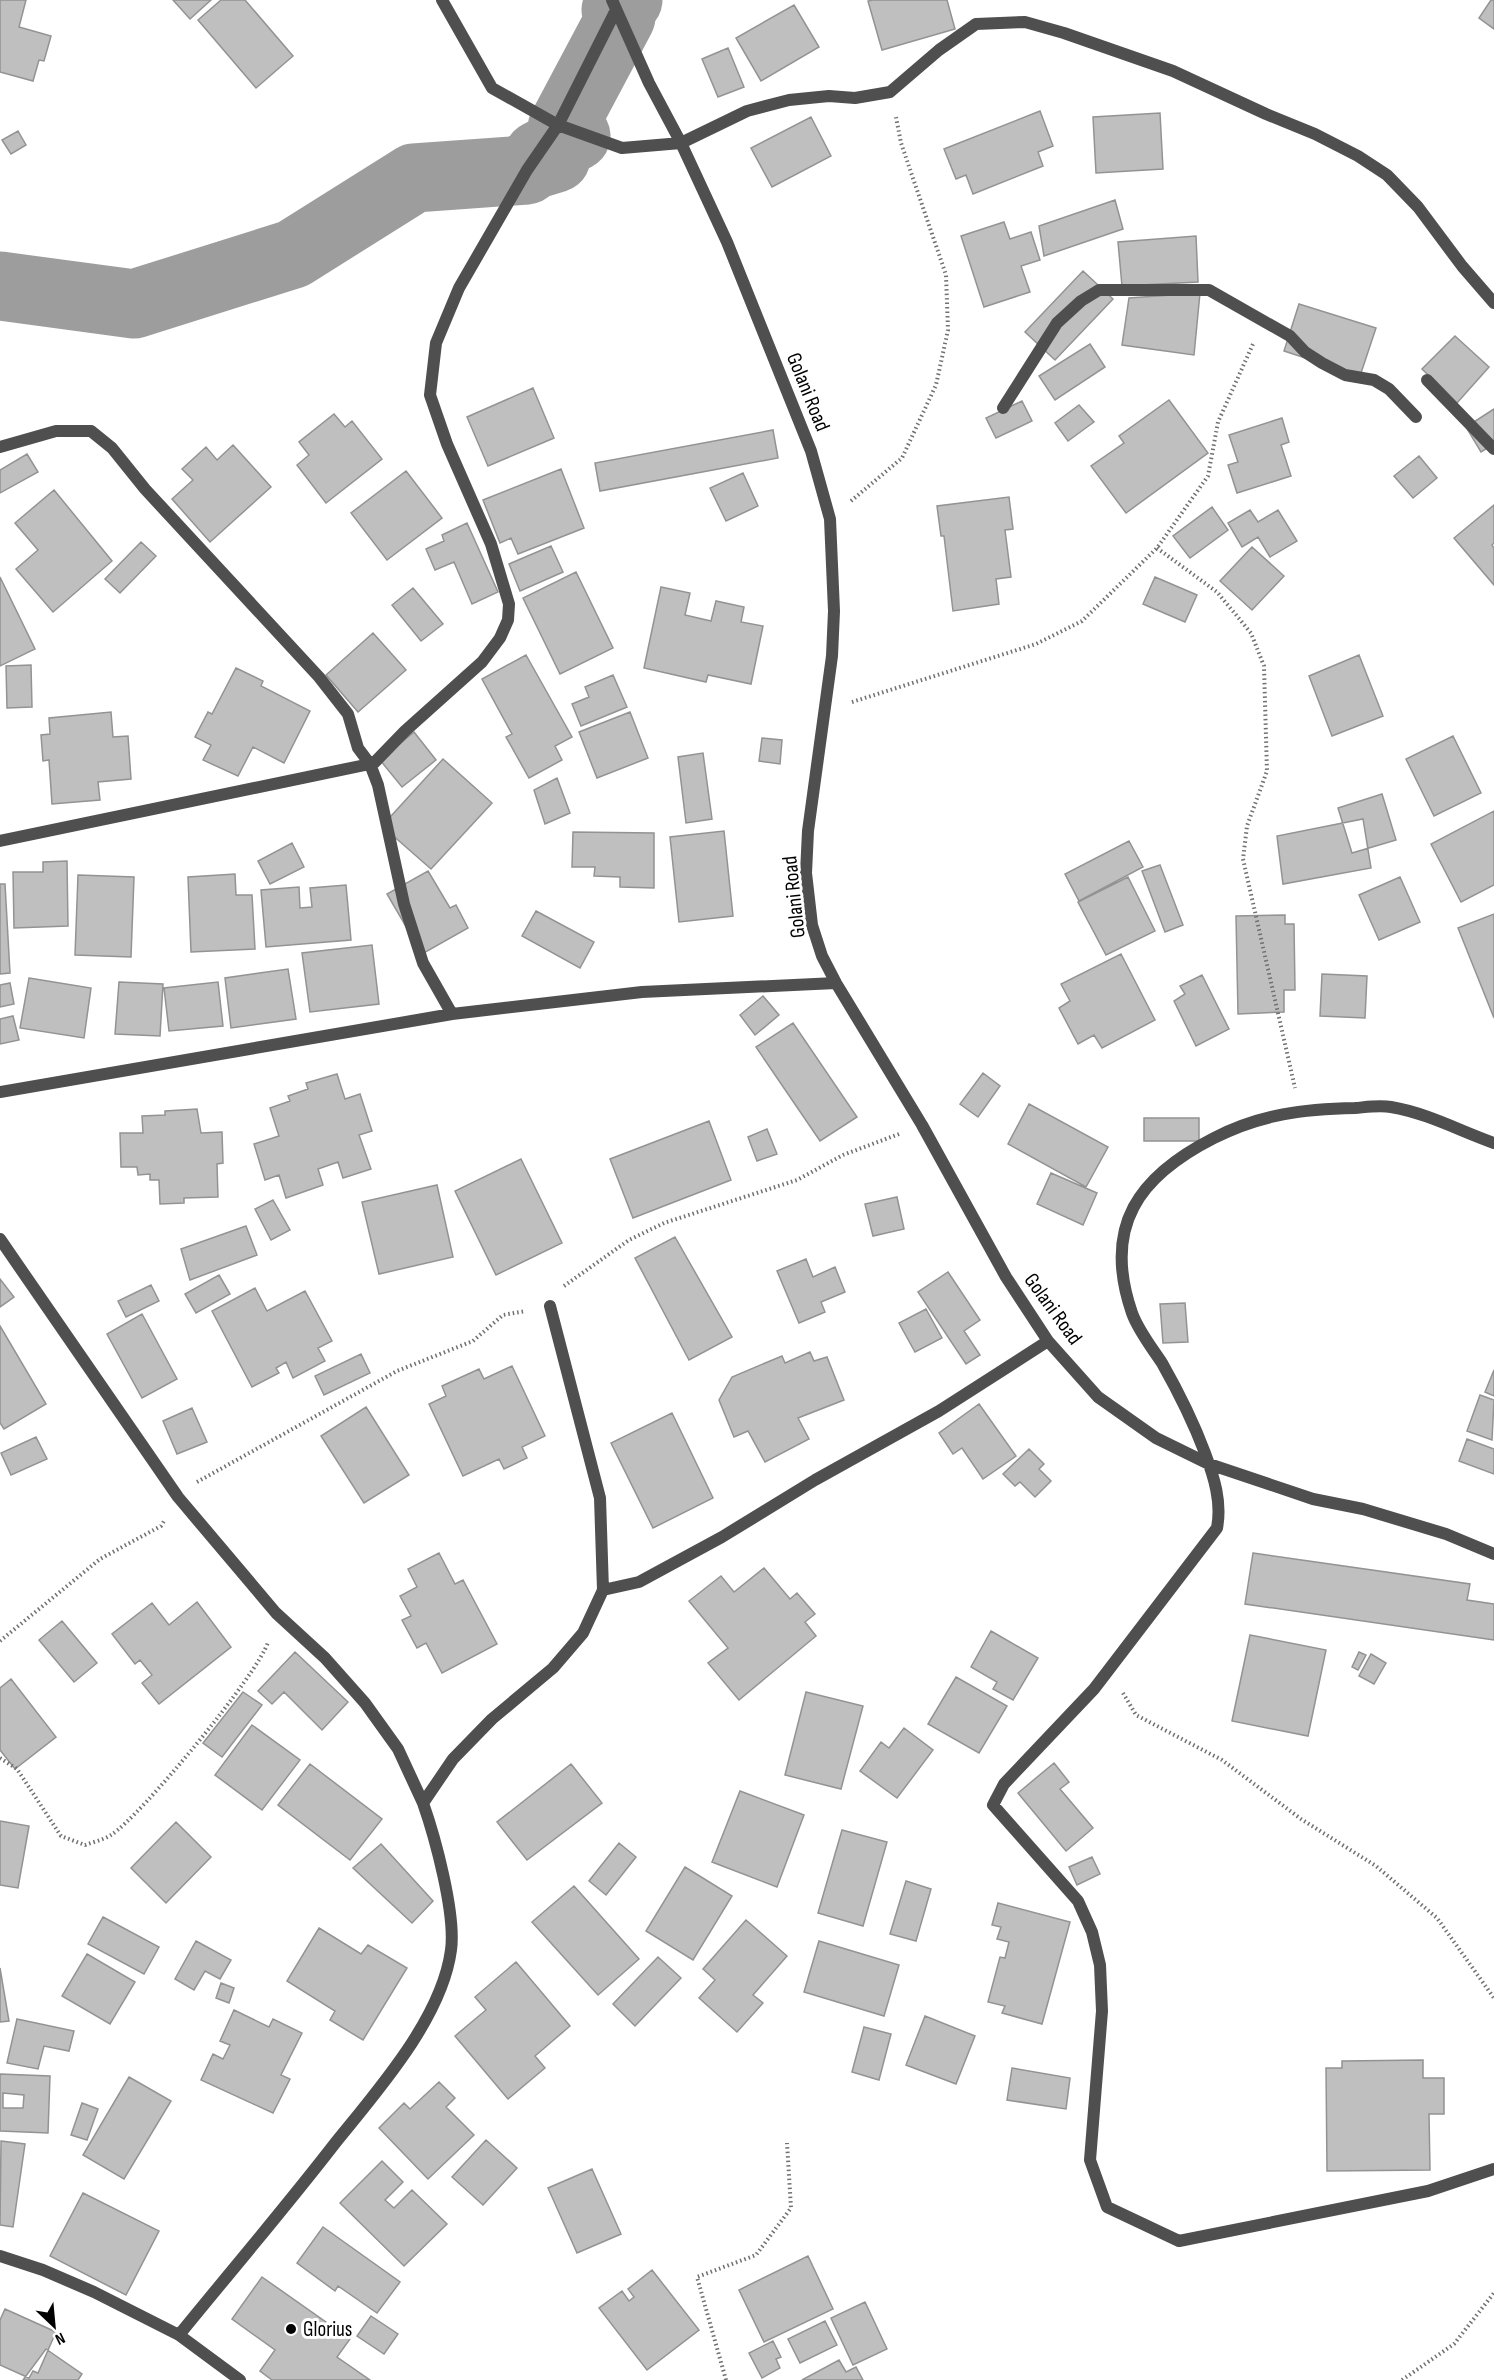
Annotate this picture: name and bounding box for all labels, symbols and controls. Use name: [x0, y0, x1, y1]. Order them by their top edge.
street label: Golani Road: [781, 349, 835, 435]
street label: Golani Road: [777, 855, 811, 939]
street label: Golani Road: [1019, 1268, 1087, 1350]
north arrow: [24, 2296, 84, 2356]
place label: Glorius: [303, 2317, 352, 2342]
marker: Glorius: [284, 2322, 298, 2336]
text: N: [52, 2328, 68, 2349]

